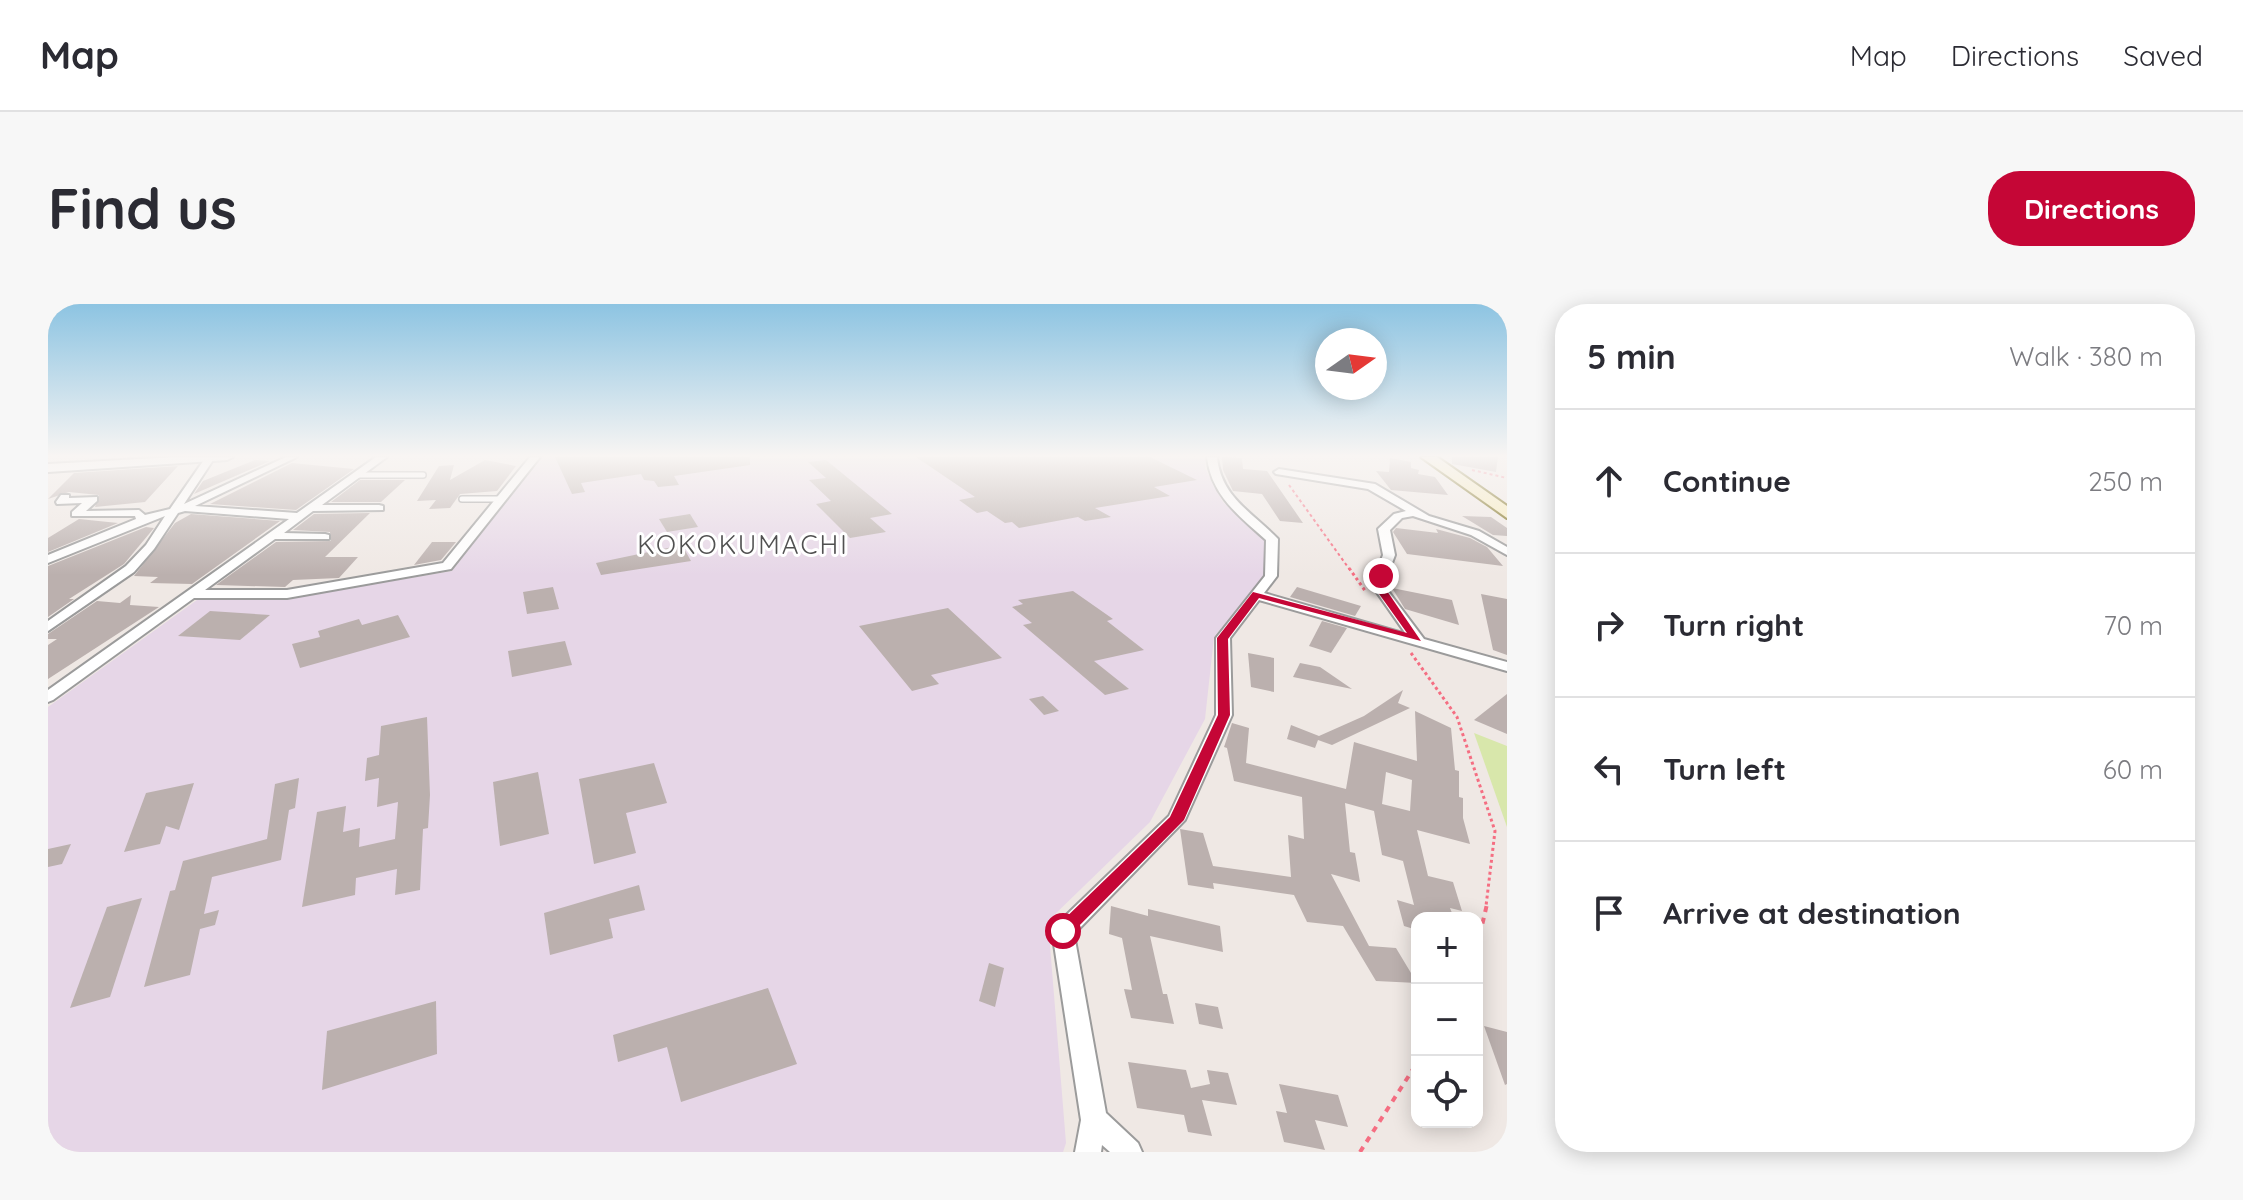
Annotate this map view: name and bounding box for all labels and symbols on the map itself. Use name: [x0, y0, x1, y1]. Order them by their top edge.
north arrow: [1315, 328, 1387, 400]
district label: KOKOKUMACHI: [637, 528, 849, 561]
route end: [1363, 558, 1399, 594]
route start: [1045, 913, 1081, 949]

